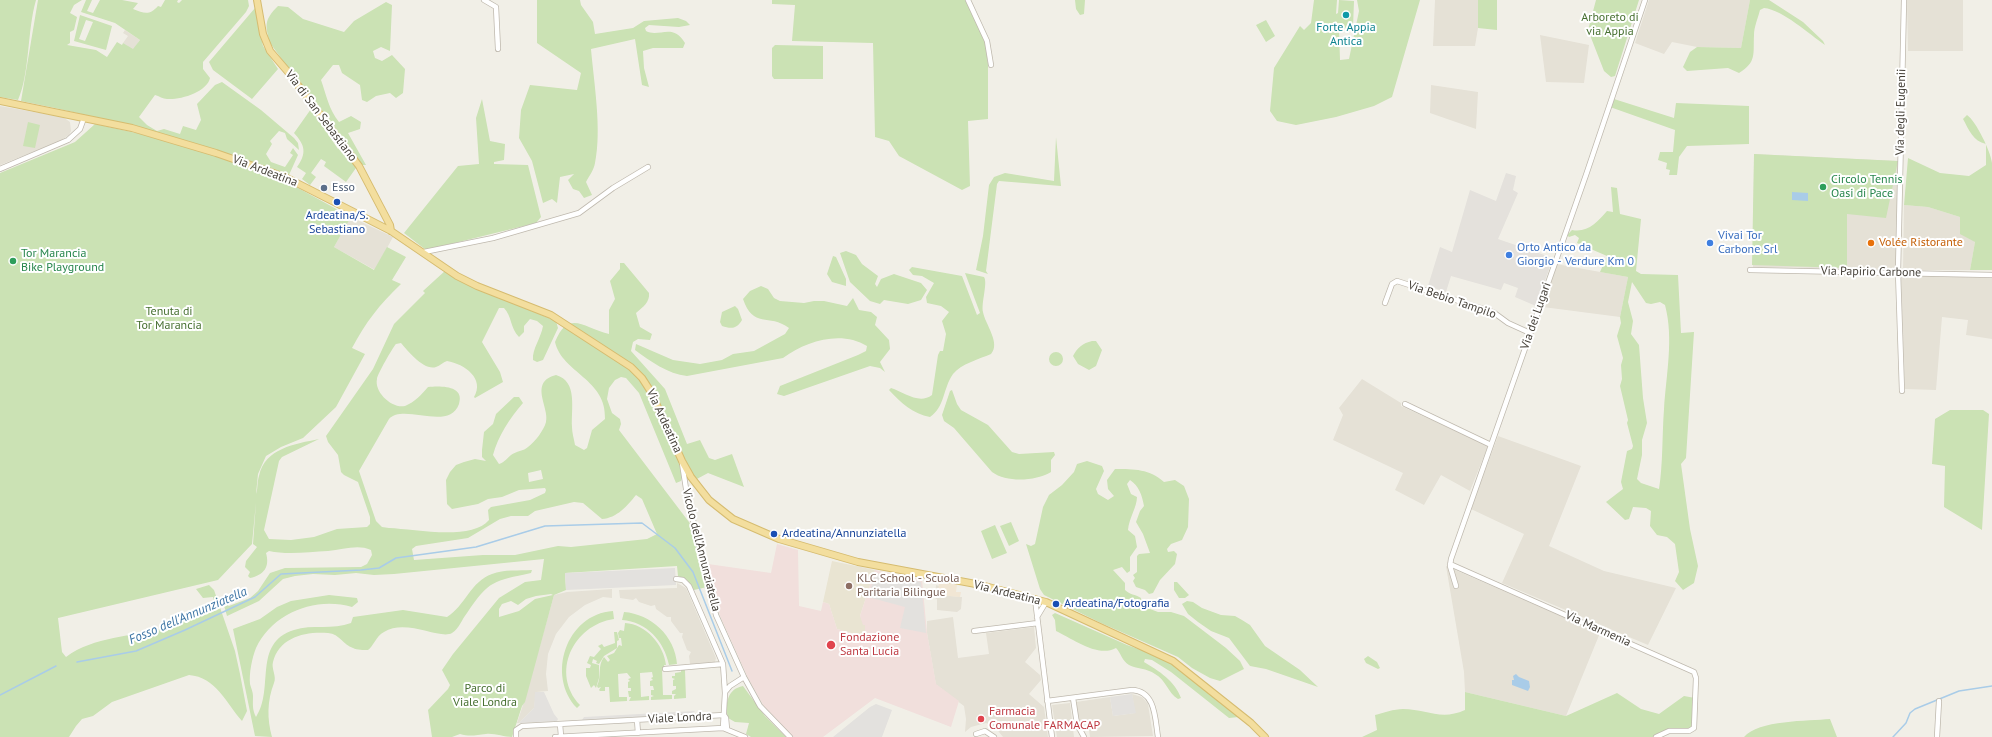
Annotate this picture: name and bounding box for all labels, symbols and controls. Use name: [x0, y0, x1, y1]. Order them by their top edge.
marker: Forte Appia Antica: [1341, 10, 1351, 20]
park label: Arboreto di via Appia: [1581, 11, 1639, 39]
place label: Forte Appia Antica: [1316, 21, 1376, 49]
street label: Via di San Sebastiano: [282, 68, 360, 164]
street label: Via degli Eugenii: [1893, 69, 1909, 155]
street label: Via Ardeatina: [230, 152, 300, 190]
place label: Circolo Tennis Oasi di Pace: [1831, 173, 1902, 201]
place label: Esso: [332, 181, 355, 195]
marker: Circolo Tennis Oasi di Pace: [1818, 182, 1828, 192]
marker: Esso: [319, 183, 329, 193]
marker: Ardeatina/S. Sebastiano: [332, 197, 342, 207]
place label: Ardeatina/S. Sebastiano: [306, 209, 368, 237]
place label: Vivai Tor Carbone Srl: [1718, 229, 1777, 257]
place label: Volée Ristorante: [1879, 236, 1963, 250]
marker: Vivai Tor Carbone Srl: [1705, 238, 1715, 248]
marker: Volée Ristorante: [1866, 238, 1876, 248]
place label: Orto Antico da Giorgio - Verdure Km 0: [1517, 241, 1634, 269]
place label: Tor Marancia Bike Playground: [21, 247, 104, 275]
marker: Orto Antico da Giorgio - Verdure Km 0: [1504, 250, 1514, 260]
marker: Tor Marancia Bike Playground: [8, 256, 18, 266]
street label: Via Papirio Carbone: [1821, 264, 1921, 280]
street label: Via Bebio Tampilo: [1406, 278, 1498, 322]
street label: Via dei Lugari: [1518, 280, 1554, 352]
park label: Tenuta di Tor Marancia: [136, 305, 202, 333]
street label: Via Ardeatina: [643, 387, 685, 455]
street label: Vicolo dell'Annunziatella: [679, 487, 723, 613]
place label: Ardeatina/Annunziatella: [782, 527, 906, 541]
marker: Ardeatina/Annunziatella: [769, 529, 779, 539]
place label: KLC School - Scuola Paritaria Bilingue: [857, 572, 959, 600]
street label: Via Ardeatina: [972, 578, 1042, 608]
marker: KLC School - Scuola Paritaria Bilingue: [844, 581, 854, 591]
water label: Fosso dell'Annunziatella: [127, 584, 249, 648]
place label: Ardeatina/Fotografia: [1064, 597, 1170, 611]
marker: Ardeatina/Fotografia: [1051, 599, 1061, 609]
street label: Via Marmenia: [1563, 608, 1633, 650]
place label: Fondazione Santa Lucia: [840, 631, 899, 659]
marker: Fondazione Santa Lucia: [825, 639, 837, 651]
park label: Parco di Viale Londra: [453, 682, 517, 710]
place label: Farmacia Comunale FARMACAP: [989, 705, 1100, 733]
street label: Viale Londra: [648, 709, 712, 727]
marker: Farmacia Comunale FARMACAP: [976, 714, 986, 724]

